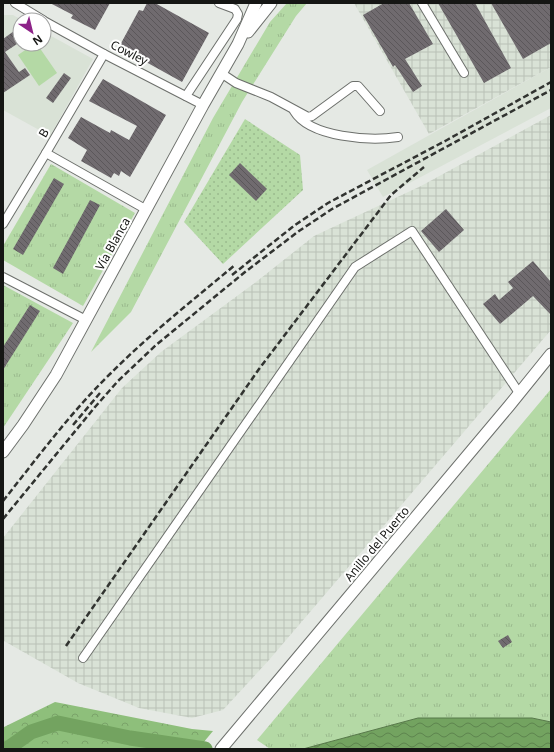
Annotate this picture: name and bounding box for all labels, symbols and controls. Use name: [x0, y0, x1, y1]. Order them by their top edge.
north arrow: [12, 12, 52, 52]
text: N: [30, 32, 46, 49]
street label: Cowley: [108, 36, 152, 70]
street label: B: [34, 125, 53, 140]
street label: Vía Blanca: [91, 214, 134, 273]
street label: Anillo del Puerto: [340, 503, 413, 585]

